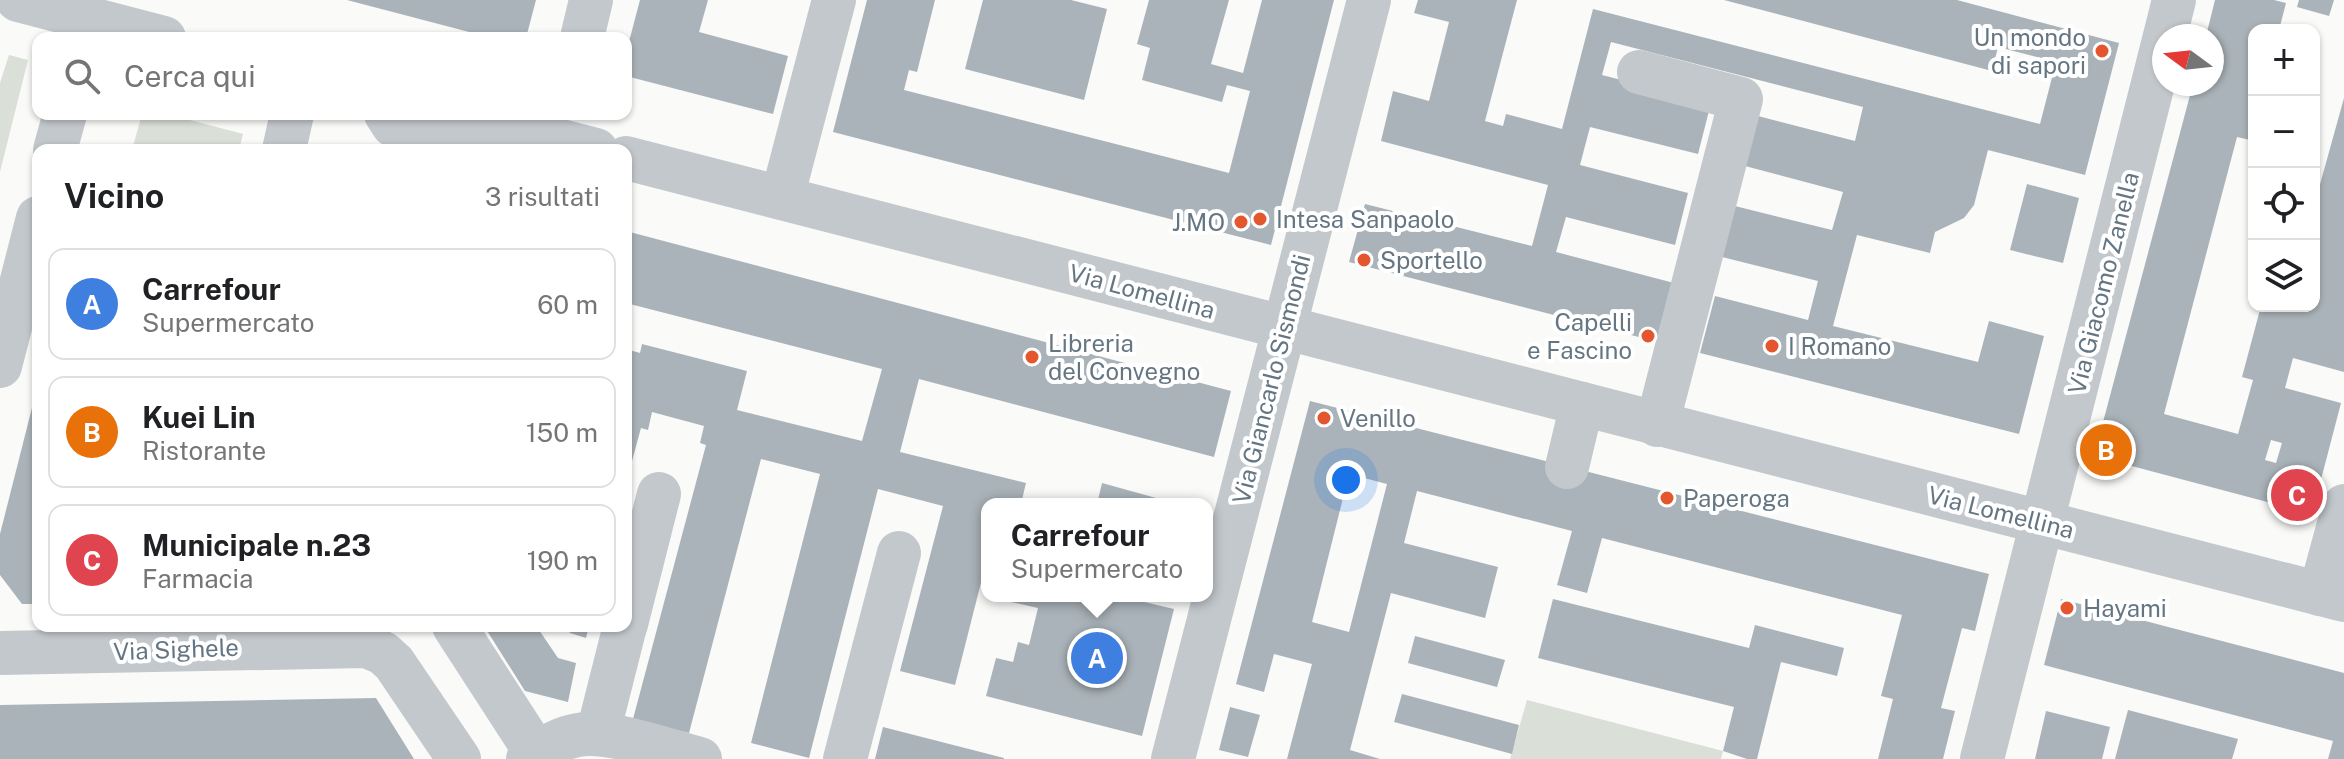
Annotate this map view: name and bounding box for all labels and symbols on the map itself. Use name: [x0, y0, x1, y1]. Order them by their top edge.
place label: Un mondo di sapori: [1973, 23, 2086, 79]
north arrow: [2152, 24, 2224, 96]
marker: Un mondo di sapori: [2093, 42, 2111, 60]
street label: Via Giacomo Zanella: [2062, 169, 2144, 397]
place label: Intesa Sanpaolo: [1276, 205, 1454, 233]
place label: J.MO: [1172, 208, 1225, 236]
marker: Intesa Sanpaolo: [1251, 210, 1269, 228]
marker: J.MO: [1232, 213, 1250, 231]
place label: Sportello: [1380, 246, 1483, 274]
street label: Via Giancarlo Sismondi: [1226, 251, 1316, 507]
marker: Sportello: [1355, 251, 1373, 269]
street label: Via Lomellina: [1066, 258, 1218, 324]
place label: Capelli e Fascino: [1527, 308, 1632, 364]
marker: Capelli e Fascino: [1639, 327, 1657, 345]
place label: Libreria del Convegno: [1048, 329, 1200, 385]
place label: I Romano: [1788, 332, 1891, 360]
marker: I Romano: [1763, 337, 1781, 355]
marker: Libreria del Convegno: [1023, 348, 1041, 366]
place label: Venillo: [1340, 404, 1416, 432]
marker: Venillo: [1315, 409, 1333, 427]
pin: B: [2080, 420, 2132, 480]
your location: [1326, 460, 1366, 500]
pin: C: [2271, 465, 2323, 525]
street label: Via Lomellina: [1925, 480, 2077, 544]
place label: Paperoga: [1683, 484, 1790, 512]
marker: Paperoga: [1658, 489, 1676, 507]
place label: Hayami: [2083, 594, 2167, 622]
marker: Hayami: [2058, 599, 2076, 617]
pin: A: [1071, 628, 1123, 688]
street label: Via Sighele: [113, 633, 239, 665]

